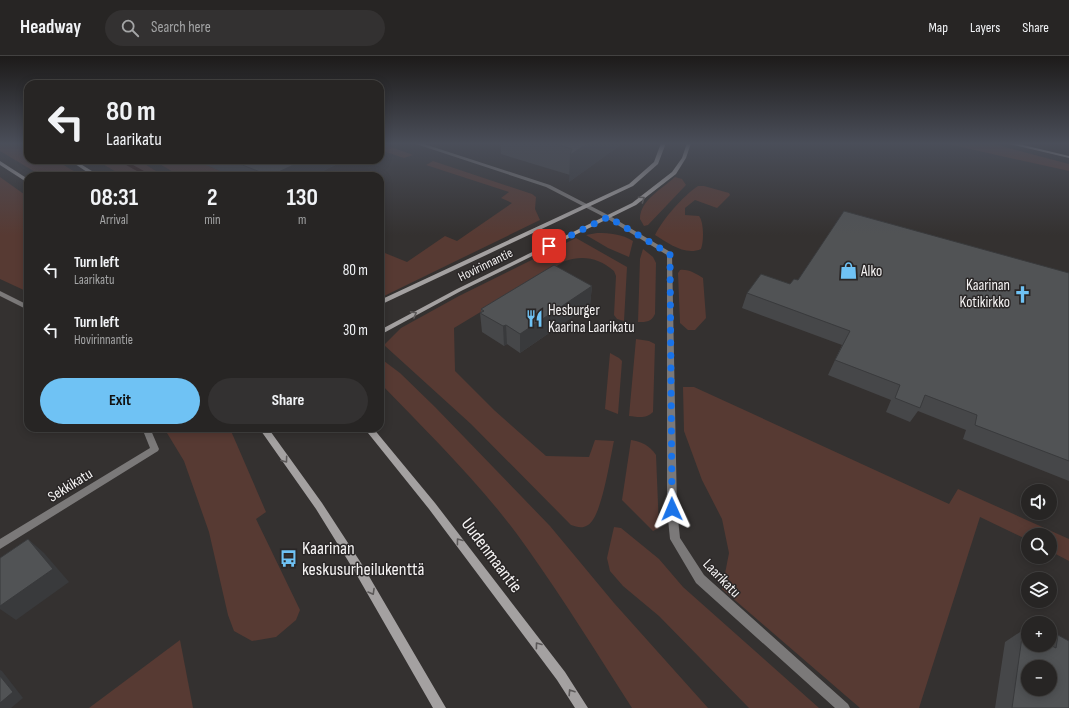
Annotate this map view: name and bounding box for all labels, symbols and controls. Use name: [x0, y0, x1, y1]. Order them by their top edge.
search box: [105, 10, 385, 46]
text: Headway: [20, 16, 81, 39]
icon: search: [119, 17, 141, 39]
text: Search here: [151, 18, 211, 37]
text: Map: [928, 19, 948, 36]
text: Layers: [970, 19, 1000, 36]
text: Share: [1022, 19, 1049, 36]
text: 80 m: [106, 95, 155, 128]
icon: left: [40, 96, 92, 148]
text: Laarikatu: [106, 129, 162, 150]
text: 08:31: [90, 183, 138, 212]
text: 2: [207, 183, 218, 212]
text: 130: [286, 183, 318, 212]
one-way arrow: [638, 197, 645, 204]
text: Arrival: [100, 212, 128, 228]
text: min: [204, 212, 221, 228]
text: m: [298, 212, 306, 228]
pin: [532, 229, 566, 263]
icon: arrive: [538, 235, 560, 257]
street label: Hovirinnantie: [455, 245, 515, 285]
text: Turn left: [74, 253, 119, 272]
icon: left: [40, 259, 62, 281]
text: 80 m: [343, 261, 368, 280]
shop icon: Alko: [838, 261, 858, 281]
place label: Alko: [860, 262, 882, 281]
text: Laarikatu: [74, 272, 114, 288]
place label: Kaarinan Kotikirkko: [960, 276, 1010, 312]
church icon: Kaarinan Kotikirkko: [1013, 284, 1033, 304]
place label: Hesburger Kaarina Laarikatu: [548, 301, 634, 337]
restaurant icon: Hesburger Kaarina Laarikatu: [525, 309, 545, 329]
one-way arrow: [410, 312, 418, 319]
text: Turn left: [74, 313, 119, 332]
icon: left: [40, 319, 62, 341]
text: 30 m: [343, 321, 368, 340]
text: Hovirinnantie: [74, 332, 133, 348]
button: Exit: [40, 378, 200, 424]
button: Share: [208, 378, 368, 424]
one-way arrow: [281, 455, 288, 462]
street label: Sekkikatu: [44, 464, 96, 506]
map controls: [1021, 484, 1057, 696]
button: sound: [1021, 484, 1057, 520]
position arrow: [651, 488, 693, 530]
street label: Uudenmaantie: [457, 514, 527, 597]
button: search: [1021, 528, 1057, 564]
place label: Kaarinan keskusurheilukenttä: [302, 538, 425, 580]
one-way arrow: [456, 538, 464, 545]
bus stop icon: Kaarinan keskusurheilukenttä: [279, 548, 299, 568]
street label: Laarikatu: [699, 555, 745, 602]
button: layers: [1021, 572, 1057, 608]
one-way arrow: [368, 588, 375, 595]
button: +: [1021, 616, 1057, 652]
one-way arrow: [535, 642, 542, 649]
button: −: [1021, 660, 1057, 696]
one-way arrow: [569, 689, 576, 696]

